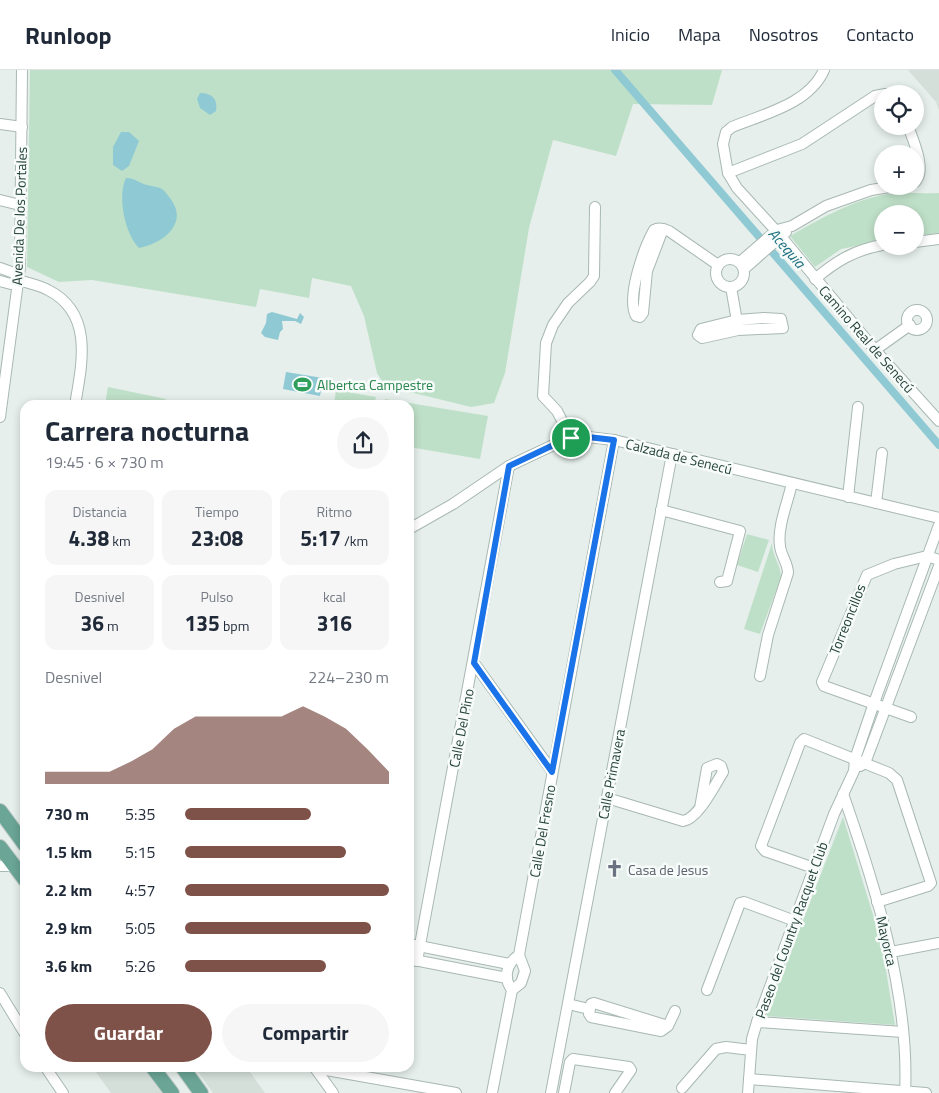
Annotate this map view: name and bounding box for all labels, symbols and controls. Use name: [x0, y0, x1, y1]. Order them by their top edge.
text: Runloop: [25, 17, 112, 53]
text: Inicio: [611, 21, 650, 48]
text: Mapa: [678, 21, 721, 48]
text: Nosotros: [749, 21, 818, 48]
text: Contacto: [846, 21, 914, 48]
map controls: [874, 85, 924, 255]
button: locate: [874, 85, 924, 135]
button: +: [874, 145, 924, 195]
street label: Avenida De los Portales: [6, 146, 32, 286]
button: −: [874, 205, 924, 255]
water label: Acequia: [763, 223, 812, 274]
street label: Camino Real de Senecú: [814, 281, 920, 397]
sports icon: Albertca Campestre: [293, 374, 313, 394]
place label: Albertca Campestre: [317, 374, 433, 395]
text: Carrera nocturna: [45, 409, 249, 452]
button: share: [337, 417, 389, 469]
pin: [550, 417, 592, 459]
icon: arrive: [557, 424, 585, 452]
street label: Calzada de Senecú: [624, 433, 734, 479]
text: 19:45 · 6 × 730 m: [45, 450, 164, 474]
text: Distancia: [73, 501, 127, 522]
text: Tiempo: [195, 501, 239, 522]
text: Ritmo: [316, 501, 352, 522]
text: 4.38: [69, 522, 109, 554]
text: 23:08: [191, 522, 243, 554]
text: 5:17: [300, 522, 341, 554]
text: km: [109, 530, 131, 551]
text: /km: [341, 530, 368, 551]
street label: Torreoncillos: [823, 581, 871, 657]
text: Desnivel: [75, 586, 125, 607]
text: Pulso: [201, 586, 233, 607]
text: kcal: [323, 586, 346, 607]
text: 36: [81, 607, 104, 639]
text: 135: [185, 607, 220, 639]
text: 316: [317, 607, 352, 639]
text: m: [104, 615, 119, 636]
text: bpm: [220, 615, 249, 636]
text: Desnivel: [45, 665, 102, 689]
text: 224–230 m: [308, 665, 389, 689]
street label: Calle Del Pino: [443, 687, 479, 769]
street label: Calle Primavera: [592, 727, 630, 821]
street label: Calle Del Fresno: [524, 783, 560, 879]
text: 730 m: [45, 802, 89, 826]
text: 5:35: [125, 802, 155, 826]
street label: Paseo del Country Racquet Club: [749, 839, 833, 1021]
text: 1.5 km: [45, 840, 92, 864]
text: 5:15: [125, 840, 155, 864]
church icon: Casa de Jesus: [604, 859, 624, 879]
place label: Casa de Jesus: [628, 859, 708, 880]
text: 2.2 km: [45, 878, 92, 902]
text: 4:57: [125, 878, 155, 902]
street label: Mayorca: [871, 914, 903, 968]
text: 2.9 km: [45, 916, 92, 940]
text: 5:05: [125, 916, 155, 940]
text: 3.6 km: [45, 954, 92, 978]
text: 5:26: [125, 954, 155, 978]
button: Guardar: [45, 1004, 212, 1062]
button: Compartir: [222, 1004, 389, 1062]

